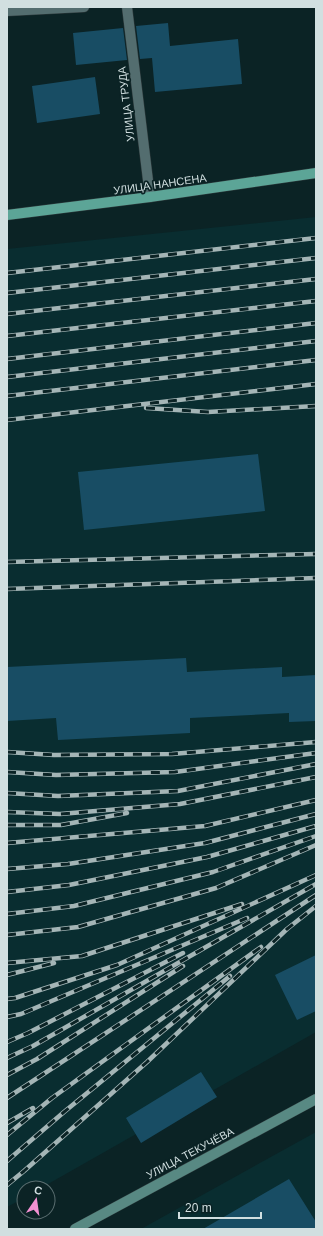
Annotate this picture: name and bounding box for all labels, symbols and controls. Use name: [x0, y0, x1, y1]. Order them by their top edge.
street label: УЛИЦА ТРУДА: [115, 65, 137, 142]
street label: УЛИЦА НАНСЕНА: [113, 171, 208, 196]
street label: УЛИЦА ТЕКУЧЁВА: [144, 1125, 236, 1181]
north arrow: [16, 1180, 56, 1220]
text: С: [33, 1184, 44, 1197]
scale bar: [179, 1194, 261, 1220]
text: 20 m: [185, 1201, 212, 1215]

